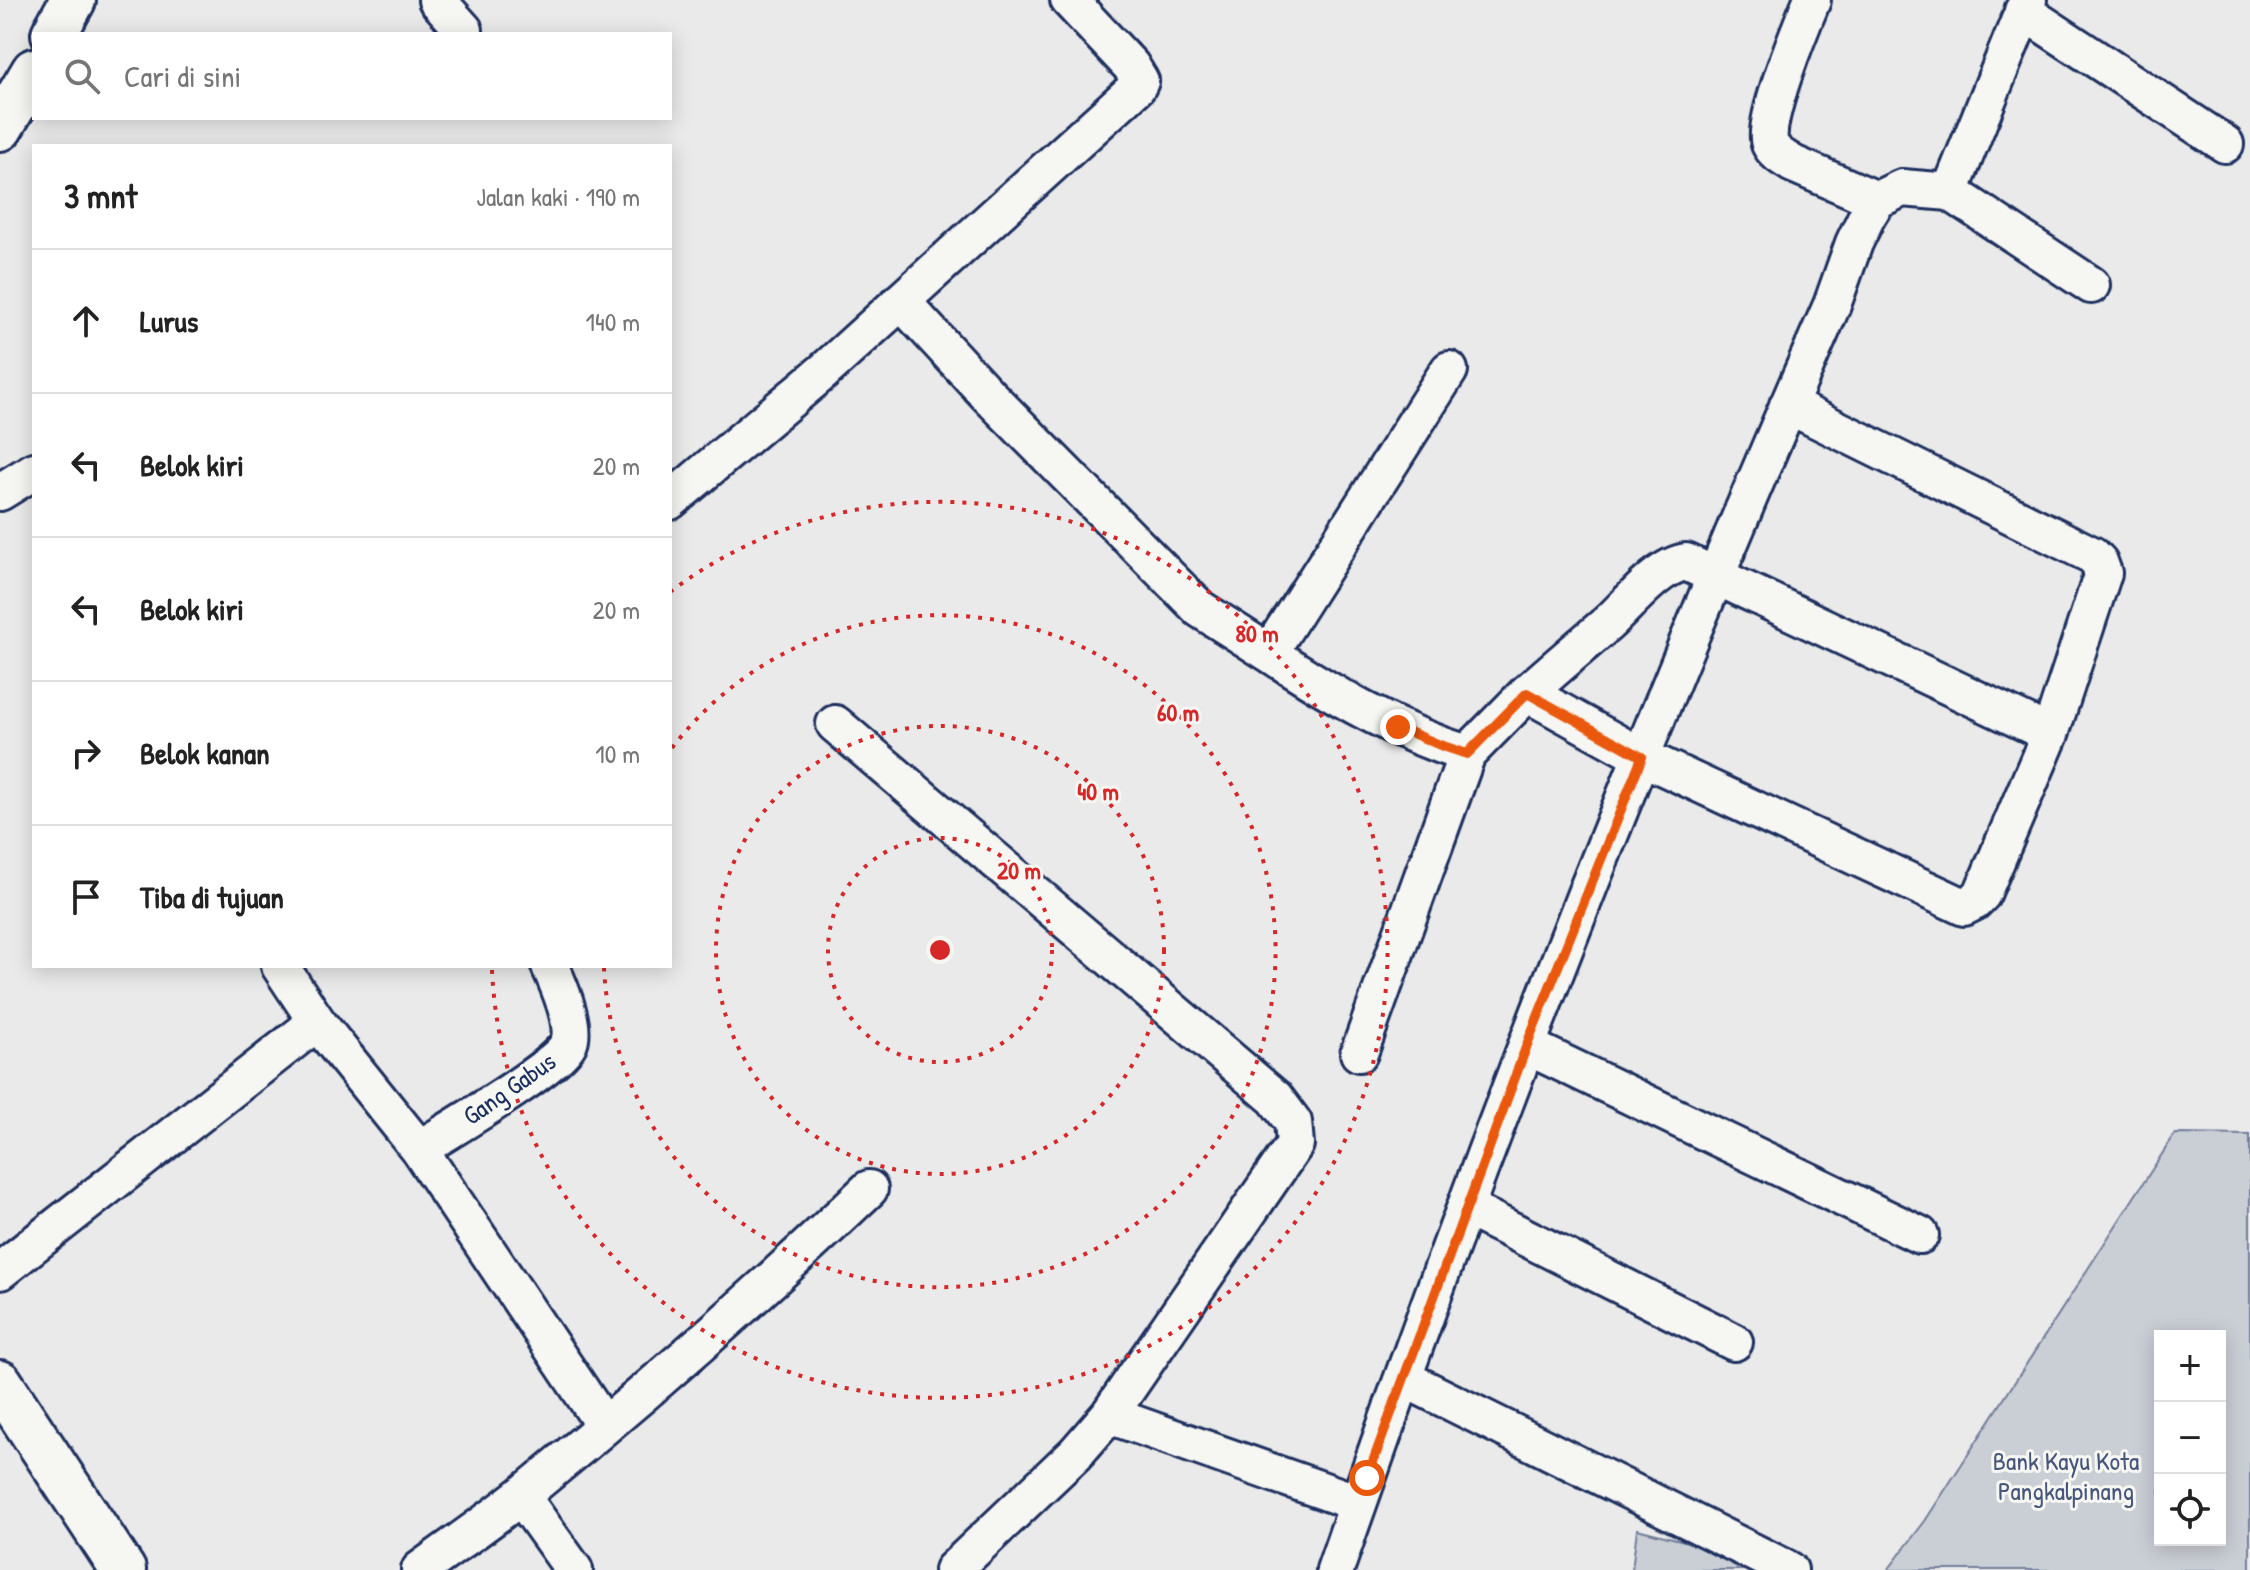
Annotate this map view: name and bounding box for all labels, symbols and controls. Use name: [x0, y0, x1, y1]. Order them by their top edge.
search box: [32, 32, 672, 120]
icon: search: [60, 54, 104, 98]
text: Cari di sini: [124, 56, 241, 96]
text: 3 mnt: [64, 173, 137, 219]
text: Jalan kaki · 190 m: [476, 179, 640, 214]
icon: ahead: [64, 299, 108, 343]
text: Lurus: [140, 301, 198, 341]
text: 140 m: [586, 304, 640, 339]
icon: left: [64, 443, 108, 487]
text: Belok kiri: [140, 445, 244, 485]
text: 20 m: [593, 448, 640, 483]
icon: left: [64, 587, 108, 631]
text: Belok kiri: [140, 589, 244, 629]
text: 20 m: [593, 592, 640, 627]
text: 80 m: [1236, 617, 1278, 649]
text: 60 m: [1157, 696, 1199, 728]
route end: [1380, 709, 1416, 745]
icon: right: [64, 731, 108, 775]
text: Belok kanan: [140, 733, 270, 773]
text: 10 m: [595, 736, 640, 771]
text: 40 m: [1077, 775, 1119, 807]
text: 20 m: [997, 854, 1041, 886]
icon: arrive: [64, 875, 108, 919]
text: Tiba di tujuan: [140, 877, 284, 917]
centre of rings: [926, 936, 954, 964]
street label: Gang Gabus: [456, 1043, 562, 1133]
map controls: [2154, 1330, 2226, 1546]
button: +: [2154, 1330, 2226, 1402]
button: −: [2154, 1402, 2226, 1474]
park label: Bank Kayu Kota Pangkalpinang: [1993, 1443, 2139, 1508]
route start: [1349, 1460, 1385, 1496]
button: locate: [2154, 1474, 2226, 1546]

